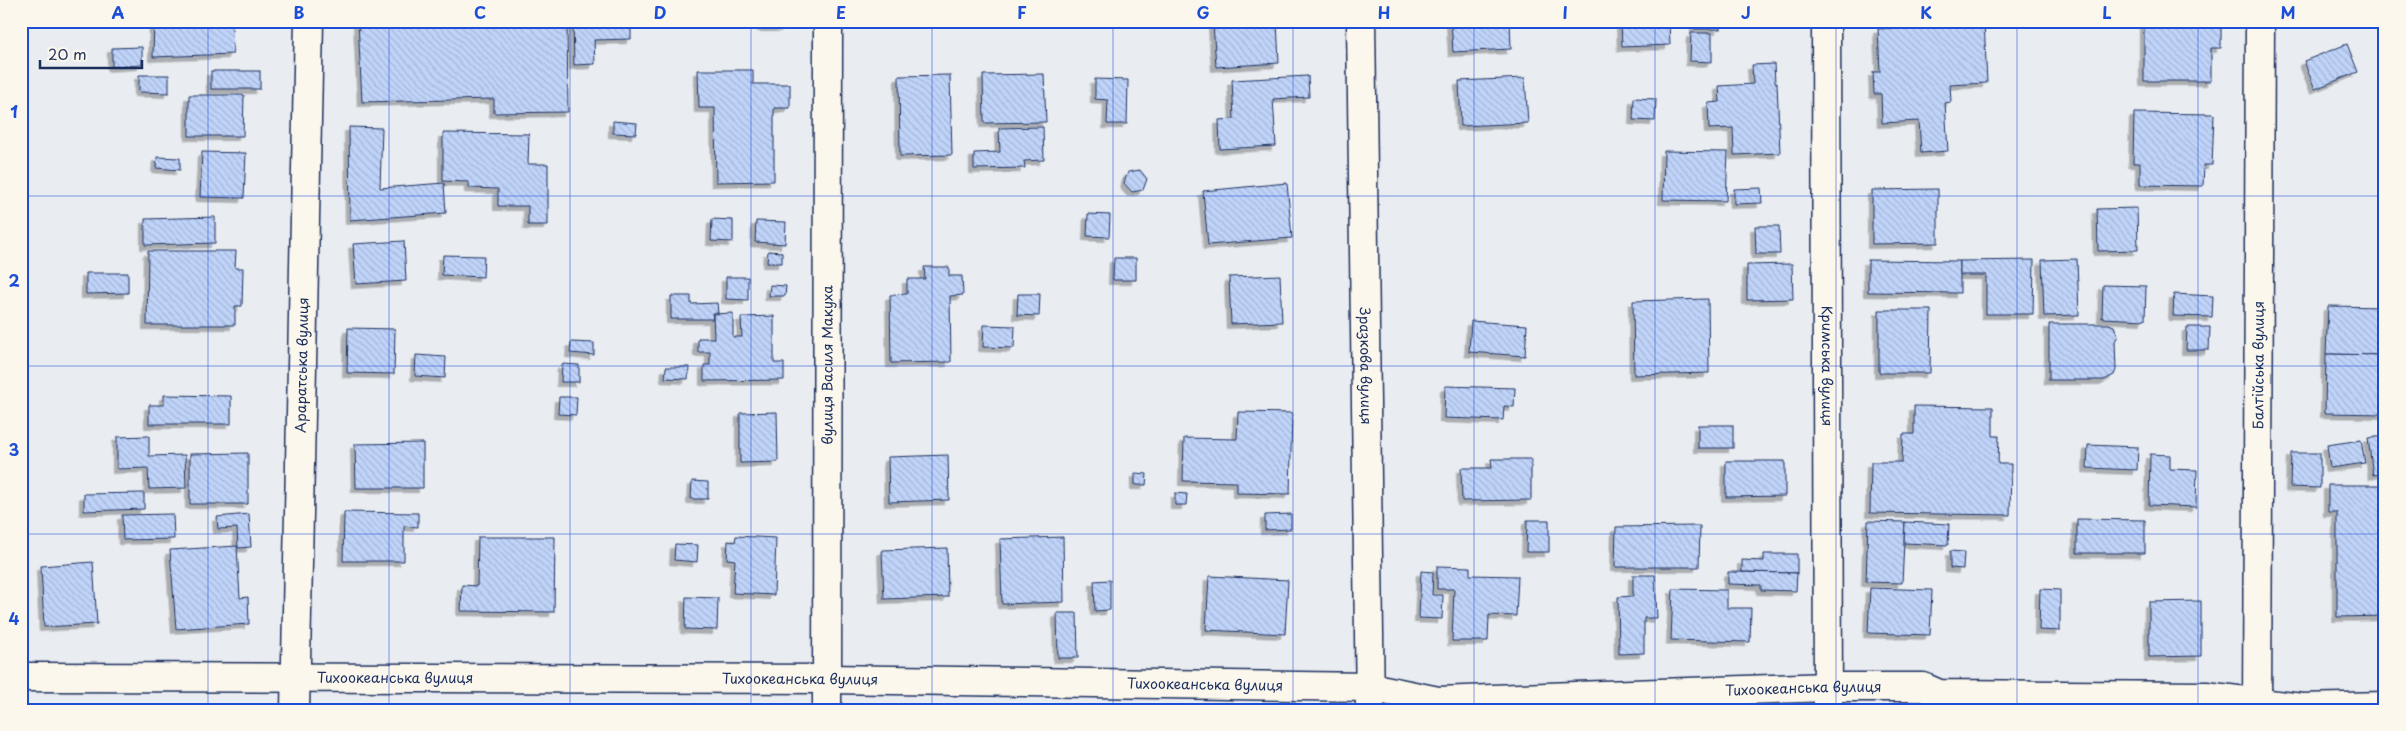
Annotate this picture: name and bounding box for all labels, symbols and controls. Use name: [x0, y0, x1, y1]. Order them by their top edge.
text: A: [112, 0, 125, 24]
text: B: [294, 0, 305, 24]
text: C: [474, 0, 486, 24]
text: D: [654, 0, 666, 24]
text: E: [836, 0, 846, 24]
text: F: [1017, 0, 1027, 24]
text: G: [1196, 0, 1210, 24]
text: H: [1378, 0, 1390, 24]
text: I: [1562, 0, 1568, 24]
text: J: [1741, 0, 1751, 24]
text: K: [1920, 0, 1932, 24]
text: L: [2102, 0, 2112, 24]
text: M: [2280, 0, 2296, 24]
scale bar: [40, 38, 142, 70]
text: 20 m: [48, 42, 87, 65]
text: 1: [10, 99, 18, 123]
text: 2: [8, 268, 20, 292]
street label: вулиця Василя Макуха: [816, 285, 838, 445]
street label: Араратська вулиця: [290, 297, 313, 433]
street label: Балтійська вулиця: [2247, 301, 2269, 429]
street label: Кримська вулиця: [1817, 306, 1838, 426]
street label: Зразкова вулиця: [1355, 307, 1377, 425]
text: 3: [9, 437, 19, 461]
text: 4: [9, 606, 20, 630]
street label: Тихоокеанська вулиця: [317, 667, 473, 688]
street label: Тихоокеанська вулиця: [722, 668, 878, 690]
street label: Тихоокеанська вулиця: [1127, 672, 1283, 696]
street label: Тихоокеанська вулиця: [1725, 676, 1882, 701]

